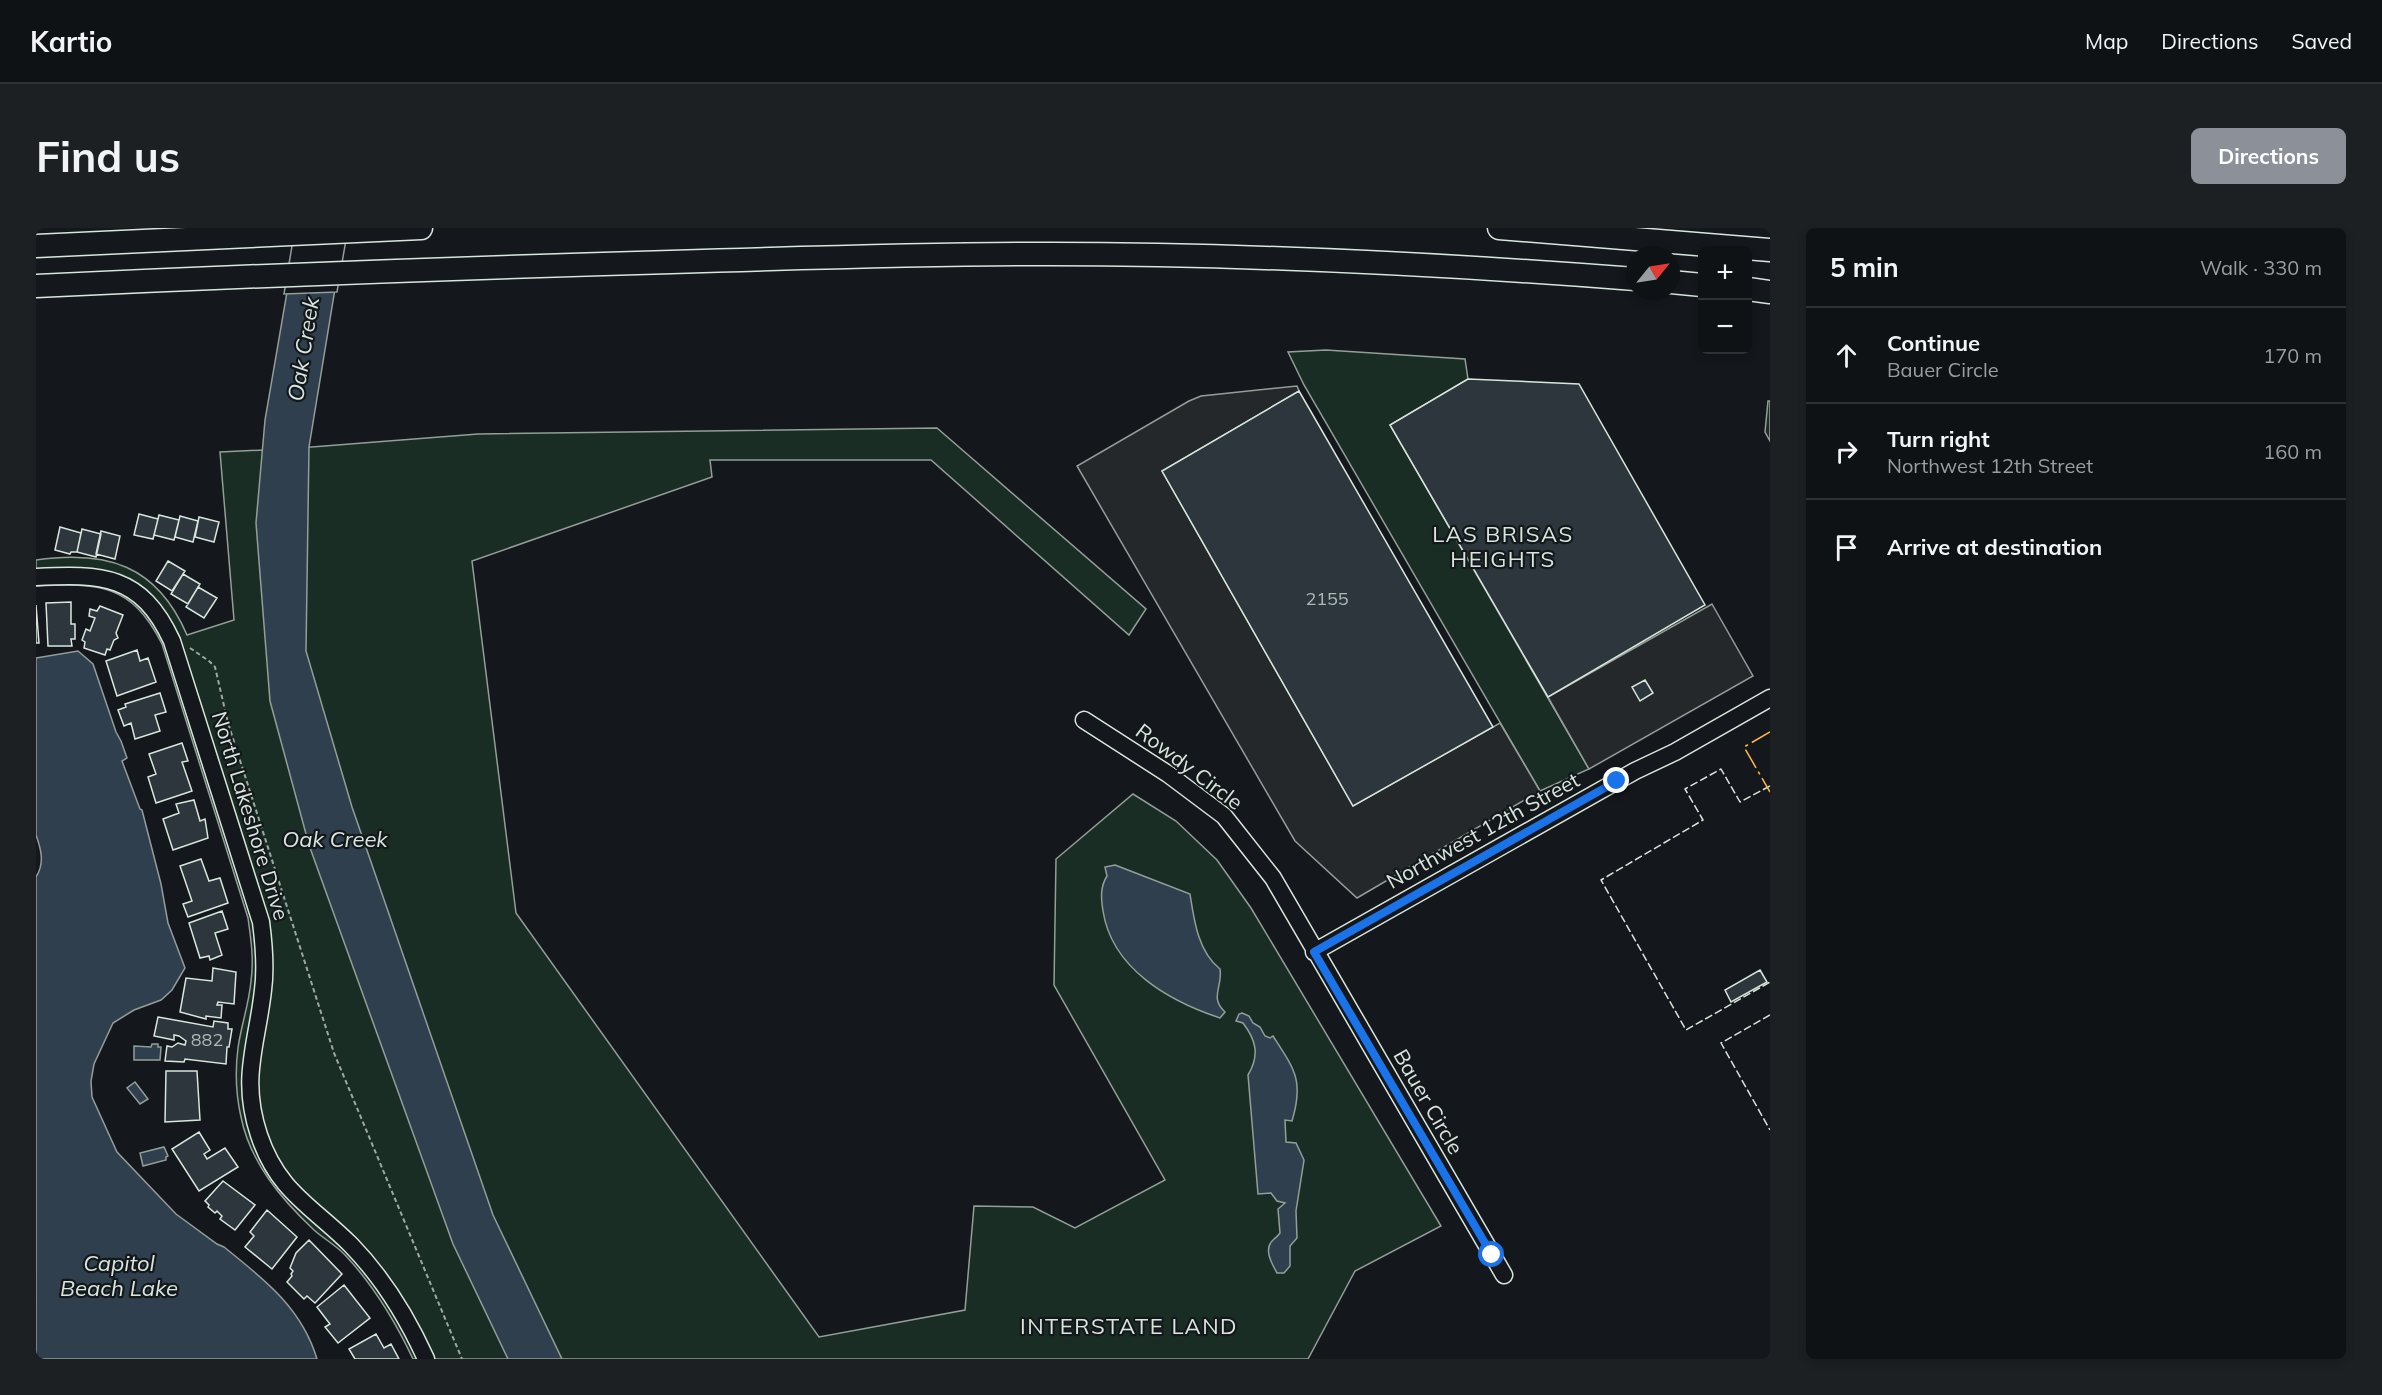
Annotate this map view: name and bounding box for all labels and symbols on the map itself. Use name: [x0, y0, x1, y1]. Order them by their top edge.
north arrow: [1626, 246, 1680, 300]
water label: Oak Creek: [281, 294, 325, 403]
district label: LAS BRISAS HEIGHTS: [1432, 520, 1574, 573]
house number: 2155: [1305, 587, 1349, 610]
street label: North Lakeshore Drive: [207, 708, 295, 923]
street label: Rowdy Circle: [1131, 718, 1248, 815]
street label: Northwest 12th Street: [1382, 766, 1583, 894]
route end: [1603, 767, 1629, 793]
water label: Oak Creek: [282, 825, 388, 853]
house number: 882: [191, 1028, 223, 1051]
street label: Bauer Circle: [1388, 1044, 1469, 1159]
route start: [1478, 1241, 1504, 1267]
water label: Capitol Beach Lake: [60, 1249, 178, 1302]
district label: INTERSTATE LAND: [1020, 1312, 1238, 1340]

